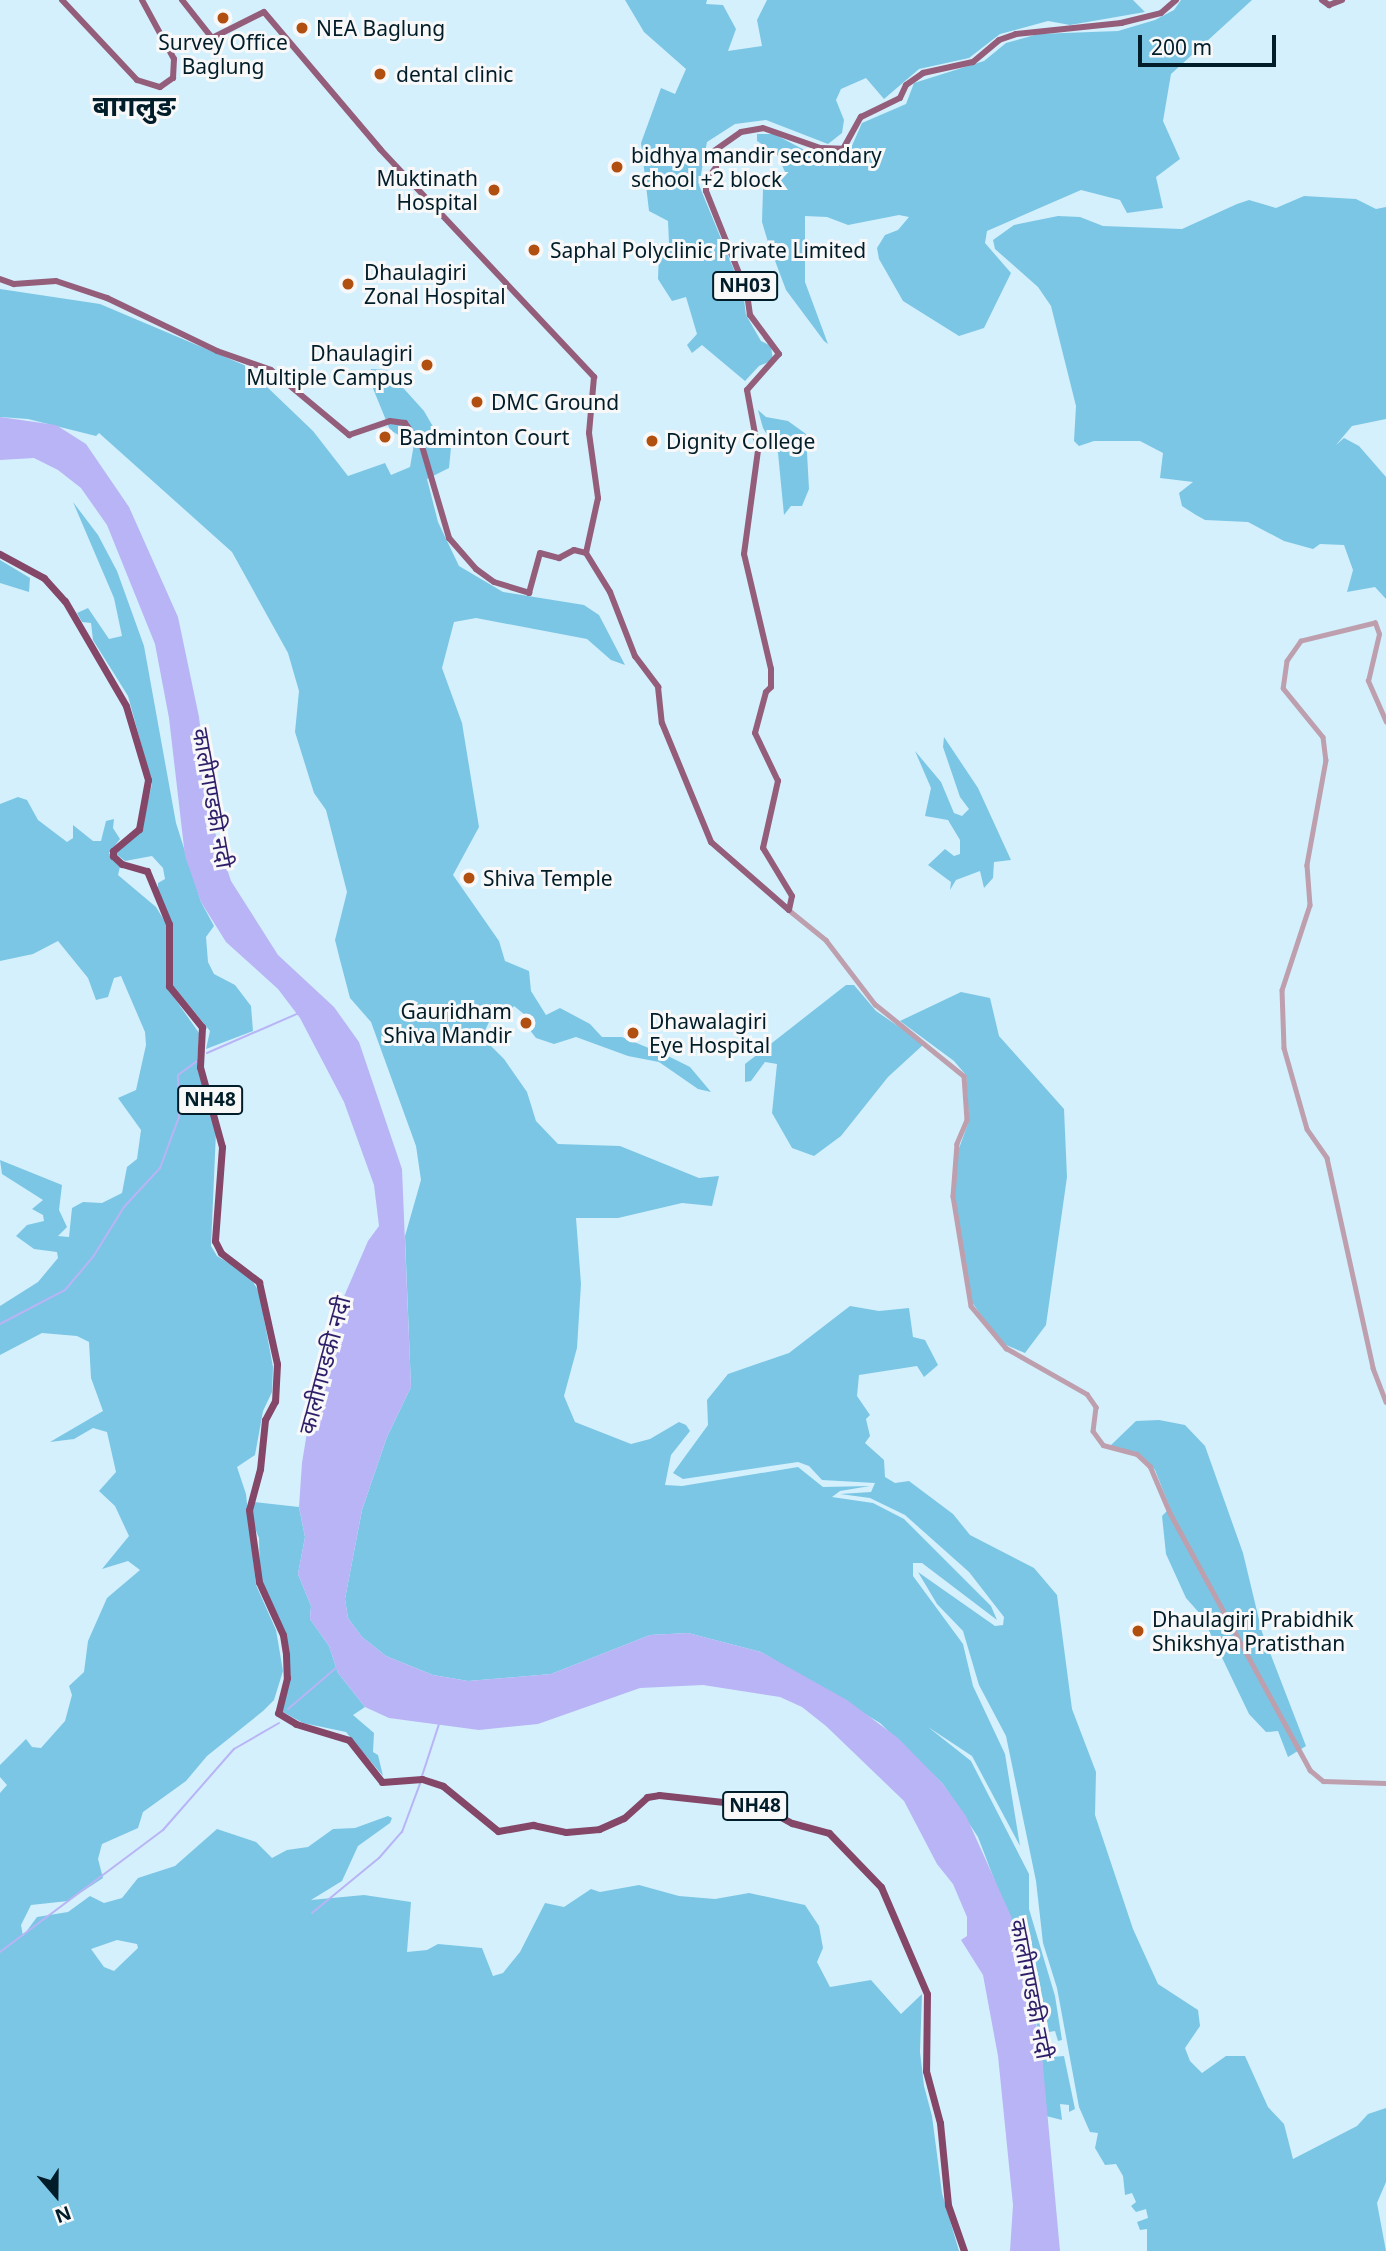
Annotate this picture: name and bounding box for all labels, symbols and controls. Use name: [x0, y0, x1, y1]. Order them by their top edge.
marker: Survey Office Baglung: [215, 10, 231, 26]
place label: NEA Baglung: [316, 15, 445, 41]
marker: NEA Baglung: [294, 20, 310, 36]
scale bar: [1141, 21, 1279, 65]
place label: Survey Office Baglung: [158, 29, 288, 79]
text: 200 m: [1151, 33, 1212, 61]
place label: dental clinic: [396, 61, 513, 87]
marker: dental clinic: [370, 64, 390, 84]
district label: बागलुङ: [93, 88, 175, 122]
place label: bidhya mandir secondary school +2 block: [631, 142, 882, 192]
marker: bidhya mandir secondary school +2 block: [609, 159, 625, 175]
place label: Muktinath Hospital: [376, 165, 478, 215]
marker: Muktinath Hospital: [484, 180, 504, 200]
place label: Saphal Polyclinic Private Limited: [550, 237, 866, 263]
marker: Saphal Polyclinic Private Limited: [524, 240, 544, 260]
place label: Dhaulagiri Zonal Hospital: [364, 259, 506, 309]
road number: NH03: [712, 270, 778, 302]
marker: Dhaulagiri Zonal Hospital: [338, 274, 358, 294]
place label: Dhaulagiri Multiple Campus: [246, 340, 413, 390]
marker: Dhaulagiri Multiple Campus: [419, 357, 435, 373]
place label: DMC Ground: [491, 389, 619, 415]
marker: DMC Ground: [469, 394, 485, 410]
place label: Badminton Court: [399, 424, 569, 450]
place label: Dignity College: [666, 428, 815, 454]
marker: Badminton Court: [377, 429, 393, 445]
marker: Dignity College: [644, 433, 660, 449]
water label: कालीगण्डकी नदी: [187, 726, 239, 870]
place label: Shiva Temple: [483, 865, 613, 891]
marker: Shiva Temple: [461, 870, 477, 886]
place label: Gauridham Shiva Mandir: [383, 998, 512, 1048]
place label: Dhawalagiri Eye Hospital: [649, 1008, 770, 1058]
marker: Gauridham Shiva Mandir: [518, 1015, 534, 1031]
marker: Dhawalagiri Eye Hospital: [623, 1023, 643, 1043]
road number: NH48: [177, 1084, 243, 1116]
water label: कालीगण्डकी नदी: [292, 1293, 356, 1437]
place label: Dhaulagiri Prabidhik Shikshya Pratisthan: [1152, 1606, 1354, 1656]
marker: Dhaulagiri Prabidhik Shikshya Pratisthan: [1130, 1623, 1146, 1639]
road number: NH48: [722, 1790, 788, 1822]
water label: कालीगण्डकी नदी: [1005, 1917, 1059, 2061]
north arrow: [21, 2160, 91, 2230]
text: N: [51, 2200, 75, 2230]

